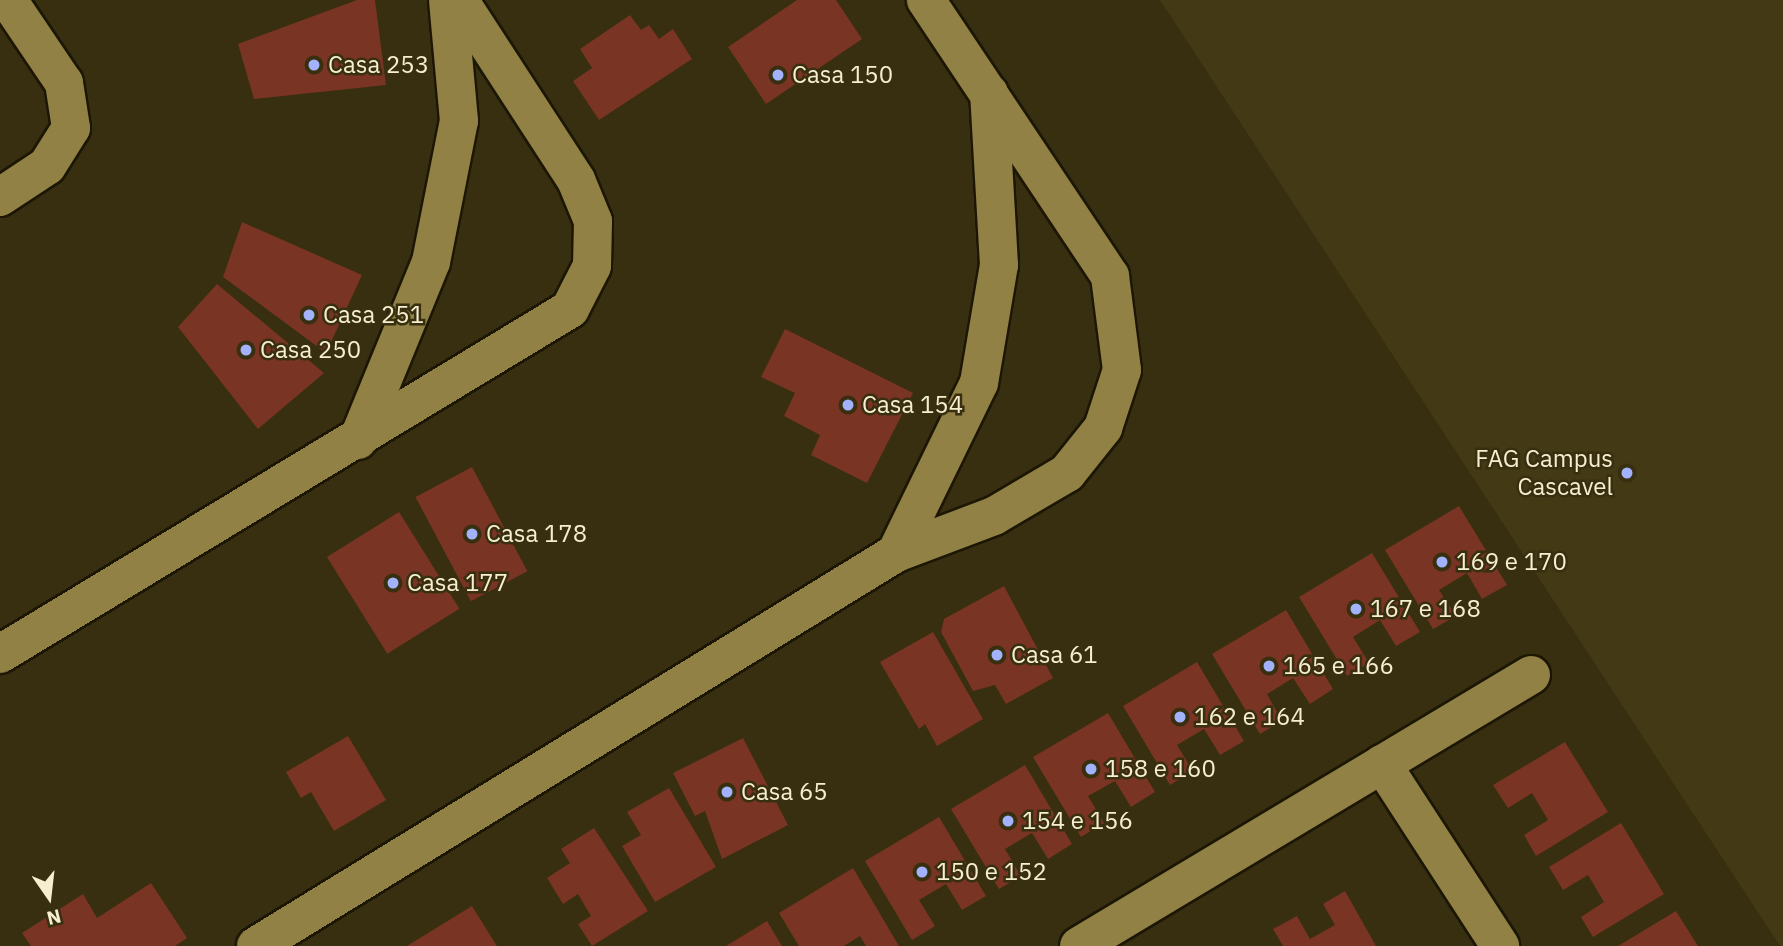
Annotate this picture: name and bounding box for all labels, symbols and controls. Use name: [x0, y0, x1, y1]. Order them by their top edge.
place label: Casa 253: [328, 51, 429, 79]
marker: Casa 253: [306, 57, 322, 73]
place label: Casa 150: [792, 61, 893, 89]
marker: Casa 150: [770, 67, 786, 83]
place label: Casa 251: [323, 301, 424, 329]
marker: Casa 251: [301, 307, 317, 323]
place label: Casa 250: [260, 336, 361, 364]
marker: Casa 250: [238, 342, 254, 358]
place label: Casa 154: [862, 391, 963, 419]
marker: Casa 154: [840, 397, 856, 413]
place label: FAG Campus Cascavel: [1475, 445, 1613, 501]
marker: FAG Campus Cascavel: [1619, 465, 1635, 481]
place label: Casa 178: [486, 520, 587, 548]
marker: Casa 178: [464, 526, 480, 542]
place label: 169 e 170: [1456, 548, 1567, 576]
marker: 169 e 170: [1434, 554, 1450, 570]
place label: Casa 177: [407, 569, 508, 597]
marker: Casa 177: [385, 575, 401, 591]
place label: 167 e 168: [1370, 595, 1481, 623]
marker: 167 e 168: [1348, 601, 1364, 617]
place label: Casa 61: [1011, 641, 1098, 669]
marker: Casa 61: [989, 647, 1005, 663]
place label: 165 e 166: [1283, 652, 1394, 680]
marker: 165 e 166: [1261, 658, 1277, 674]
place label: 162 e 164: [1194, 703, 1305, 731]
marker: 162 e 164: [1172, 709, 1188, 725]
place label: 158 e 160: [1105, 755, 1216, 783]
marker: 158 e 160: [1083, 761, 1099, 777]
place label: Casa 65: [741, 778, 828, 806]
marker: Casa 65: [719, 784, 735, 800]
place label: 154 e 156: [1022, 807, 1133, 835]
marker: 154 e 156: [1000, 813, 1016, 829]
place label: 150 e 152: [936, 858, 1047, 886]
north arrow: [14, 862, 84, 932]
marker: 150 e 152: [914, 864, 930, 880]
text: N: [45, 904, 64, 931]

